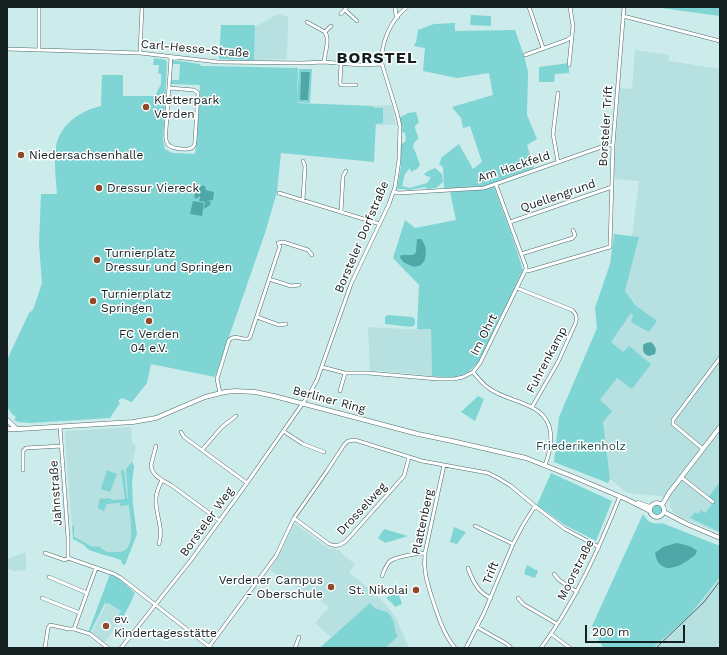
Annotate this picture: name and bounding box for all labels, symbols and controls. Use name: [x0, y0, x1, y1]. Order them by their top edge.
street label: Carl-Hesse-Straße: [140, 37, 250, 61]
district label: BORSTEL: [336, 48, 418, 68]
street label: Borsteler Trift: [596, 85, 616, 167]
place label: Kletterpark Verden: [154, 93, 219, 121]
marker: Kletterpark Verden: [141, 102, 151, 112]
place label: Niedersachsenhalle: [29, 148, 143, 162]
street label: Am Hackfeld: [476, 149, 552, 185]
marker: Niedersachsenhalle: [16, 150, 26, 160]
street label: Quellengrund: [518, 176, 598, 216]
street label: Borsteler Dorfstraße: [332, 179, 392, 295]
place label: Dressur Viereck: [107, 181, 199, 195]
marker: Dressur Viereck: [94, 183, 104, 193]
place label: Turnierplatz Dressur und Springen: [105, 246, 232, 274]
marker: Turnierplatz Dressur und Springen: [92, 255, 102, 265]
place label: Turnierplatz Springen: [101, 287, 171, 315]
marker: Turnierplatz Springen: [88, 296, 98, 306]
street label: Im Ohrt: [467, 312, 501, 358]
marker: FC Verden 04 e.V.: [144, 316, 154, 326]
street label: Fuhrenkamp: [523, 324, 571, 396]
place label: FC Verden 04 e.V.: [119, 327, 179, 355]
street label: Berliner Ring: [291, 383, 367, 417]
park label: Friederikenholz: [536, 439, 626, 453]
street label: Jahnstraße: [47, 460, 65, 526]
street label: Drosselweg: [334, 480, 390, 538]
street label: Borsteler Weg: [177, 485, 237, 559]
street label: Plattenberg: [409, 488, 437, 556]
street label: Moorstraße: [555, 537, 597, 603]
street label: Trift: [480, 559, 502, 587]
place label: Verdener Campus - Oberschule: [219, 573, 323, 601]
marker: Verdener Campus - Oberschule: [326, 582, 336, 592]
place label: St. Nikolai: [349, 583, 408, 597]
marker: St. Nikolai: [411, 585, 421, 595]
place label: ev. Kindertagesstätte: [114, 612, 217, 640]
scale bar: [587, 617, 687, 643]
marker: ev. Kindertagesstätte: [101, 621, 111, 631]
text: 200 m: [592, 625, 629, 639]

